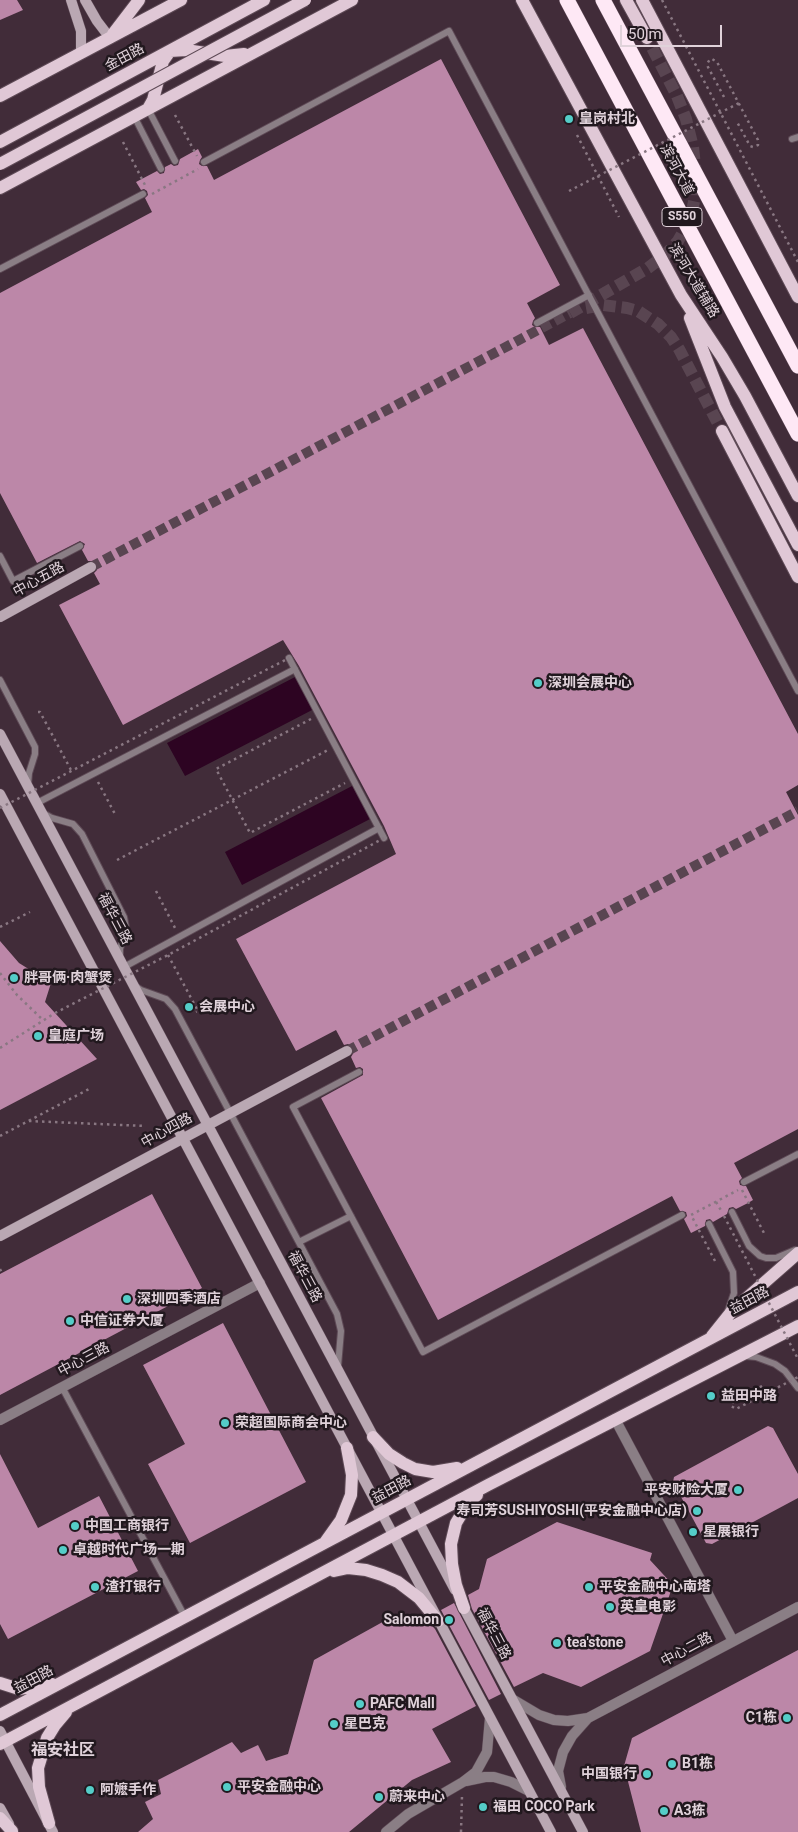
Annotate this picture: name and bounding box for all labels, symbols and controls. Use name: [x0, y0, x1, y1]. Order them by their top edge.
scale bar: [623, 15, 726, 47]
text: 50 m: [628, 25, 662, 43]
street label: 金田路: [103, 41, 147, 75]
place label: 皇岗村北: [579, 111, 635, 127]
marker: 皇岗村北: [563, 113, 575, 125]
street label: 滨河大道: [655, 141, 697, 199]
road number: S550: [662, 208, 702, 226]
street label: 滨河大道辅路: [664, 241, 722, 321]
street label: 中心五路: [10, 559, 68, 601]
place label: 深圳会展中心: [548, 675, 632, 691]
marker: 深圳会展中心: [532, 677, 544, 689]
street label: 福华三路: [93, 890, 135, 948]
place label: 胖哥俩·肉蟹煲: [24, 970, 112, 986]
marker: 胖哥俩·肉蟹煲: [8, 972, 20, 984]
place label: 会展中心: [199, 999, 255, 1015]
marker: 会展中心: [183, 1001, 195, 1013]
place label: 皇庭广场: [48, 1028, 104, 1044]
marker: 皇庭广场: [32, 1030, 44, 1042]
street label: 中心四路: [138, 1110, 196, 1152]
street label: 福华三路: [283, 1248, 325, 1306]
street label: 益田路: [728, 1284, 772, 1318]
place label: 深圳四季酒店: [137, 1291, 221, 1307]
marker: 深圳四季酒店: [121, 1293, 133, 1305]
place label: 中信证券大厦: [80, 1313, 164, 1329]
marker: 中信证券大厦: [64, 1315, 76, 1327]
street label: 中心三路: [55, 1339, 113, 1381]
place label: 益田中路: [721, 1388, 777, 1404]
marker: 益田中路: [705, 1390, 717, 1402]
place label: 荣超国际商会中心: [235, 1415, 347, 1431]
marker: 荣超国际商会中心: [219, 1417, 231, 1429]
street label: 益田路: [370, 1473, 414, 1507]
place label: 平安财险大厦: [644, 1482, 728, 1498]
marker: 平安财险大厦: [732, 1484, 744, 1496]
place label: 寿司芳SUSHIYOSHI(平安金融中心店): [456, 1503, 687, 1519]
marker: 寿司芳SUSHIYOSHI(平安金融中心店): [691, 1505, 703, 1517]
place label: 中国工商银行: [85, 1518, 169, 1534]
marker: 中国工商银行: [69, 1520, 81, 1532]
place label: 星展银行: [703, 1524, 759, 1540]
marker: 星展银行: [687, 1526, 699, 1538]
place label: 卓越时代广场一期: [73, 1542, 185, 1558]
marker: 卓越时代广场一期: [57, 1544, 69, 1556]
place label: 渣打银行: [105, 1579, 161, 1595]
place label: 平安金融中心南塔: [599, 1579, 711, 1595]
marker: 渣打银行: [89, 1581, 101, 1593]
marker: 平安金融中心南塔: [583, 1581, 595, 1593]
place label: 英皇电影: [620, 1599, 676, 1615]
marker: 英皇电影: [604, 1601, 616, 1613]
street label: 福华三路: [472, 1605, 514, 1663]
place label: Salomon: [383, 1612, 439, 1628]
marker: Salomon: [443, 1614, 455, 1626]
street label: 中心二路: [658, 1629, 716, 1671]
place label: tea'stone: [567, 1635, 623, 1651]
marker: tea'stone: [551, 1637, 563, 1649]
street label: 益田路: [12, 1663, 56, 1697]
place label: PAFC Mall: [370, 1696, 435, 1712]
marker: PAFC Mall: [354, 1698, 366, 1710]
place label: C1栋: [746, 1710, 777, 1726]
marker: C1栋: [781, 1712, 793, 1724]
place label: 星巴克: [344, 1716, 386, 1732]
marker: 星巴克: [328, 1718, 340, 1730]
district label: 福安社区: [31, 1741, 95, 1761]
place label: B1栋: [682, 1756, 713, 1772]
marker: B1栋: [666, 1758, 678, 1770]
place label: 中国银行: [581, 1766, 637, 1782]
marker: 中国银行: [641, 1768, 653, 1780]
place label: 平安金融中心: [237, 1779, 321, 1795]
marker: 平安金融中心: [221, 1781, 233, 1793]
place label: 阿嬷手作: [100, 1782, 156, 1798]
marker: 阿嬷手作: [84, 1784, 96, 1796]
place label: 蔚来中心: [389, 1789, 445, 1805]
marker: 蔚来中心: [373, 1791, 385, 1803]
place label: 福田 COCO Park: [493, 1799, 595, 1815]
marker: 福田 COCO Park: [477, 1801, 489, 1813]
place label: A3栋: [674, 1803, 705, 1819]
marker: A3栋: [658, 1805, 670, 1817]

